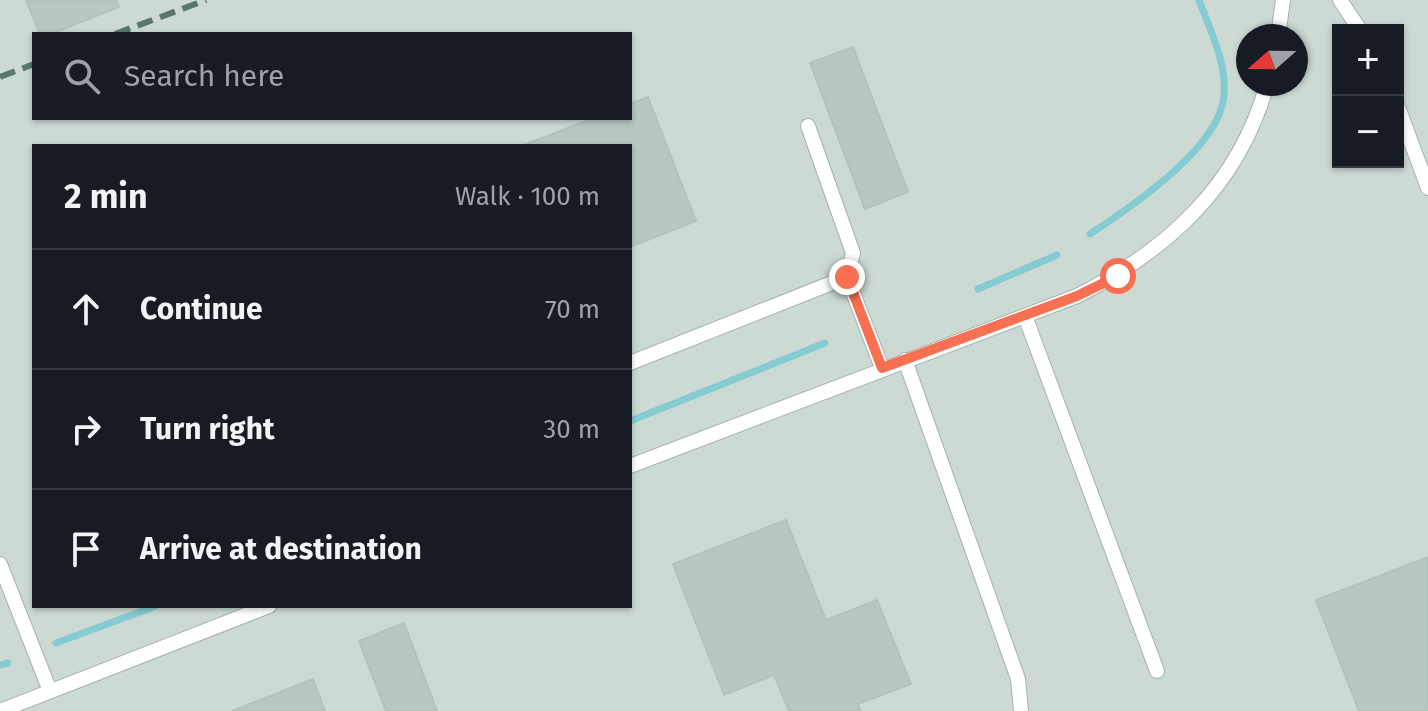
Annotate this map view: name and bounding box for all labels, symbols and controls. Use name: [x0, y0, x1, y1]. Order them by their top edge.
north arrow: [1236, 24, 1308, 96]
map controls: [1332, 24, 1404, 168]
button: +: [1332, 24, 1404, 96]
search box: [32, 32, 632, 120]
icon: search: [60, 54, 104, 98]
text: Search here: [124, 58, 284, 94]
button: −: [1332, 96, 1404, 168]
text: 2 min: [64, 176, 148, 217]
text: Walk · 100 m: [455, 181, 600, 212]
route start: [1100, 258, 1136, 294]
route end: [829, 259, 865, 295]
icon: ahead: [64, 287, 108, 331]
text: Continue: [140, 291, 263, 327]
text: 70 m: [545, 294, 600, 325]
icon: right: [64, 407, 108, 451]
text: Turn right: [140, 411, 275, 447]
text: 30 m: [543, 414, 600, 445]
icon: arrive: [64, 527, 108, 571]
text: Arrive at destination: [140, 531, 422, 567]

